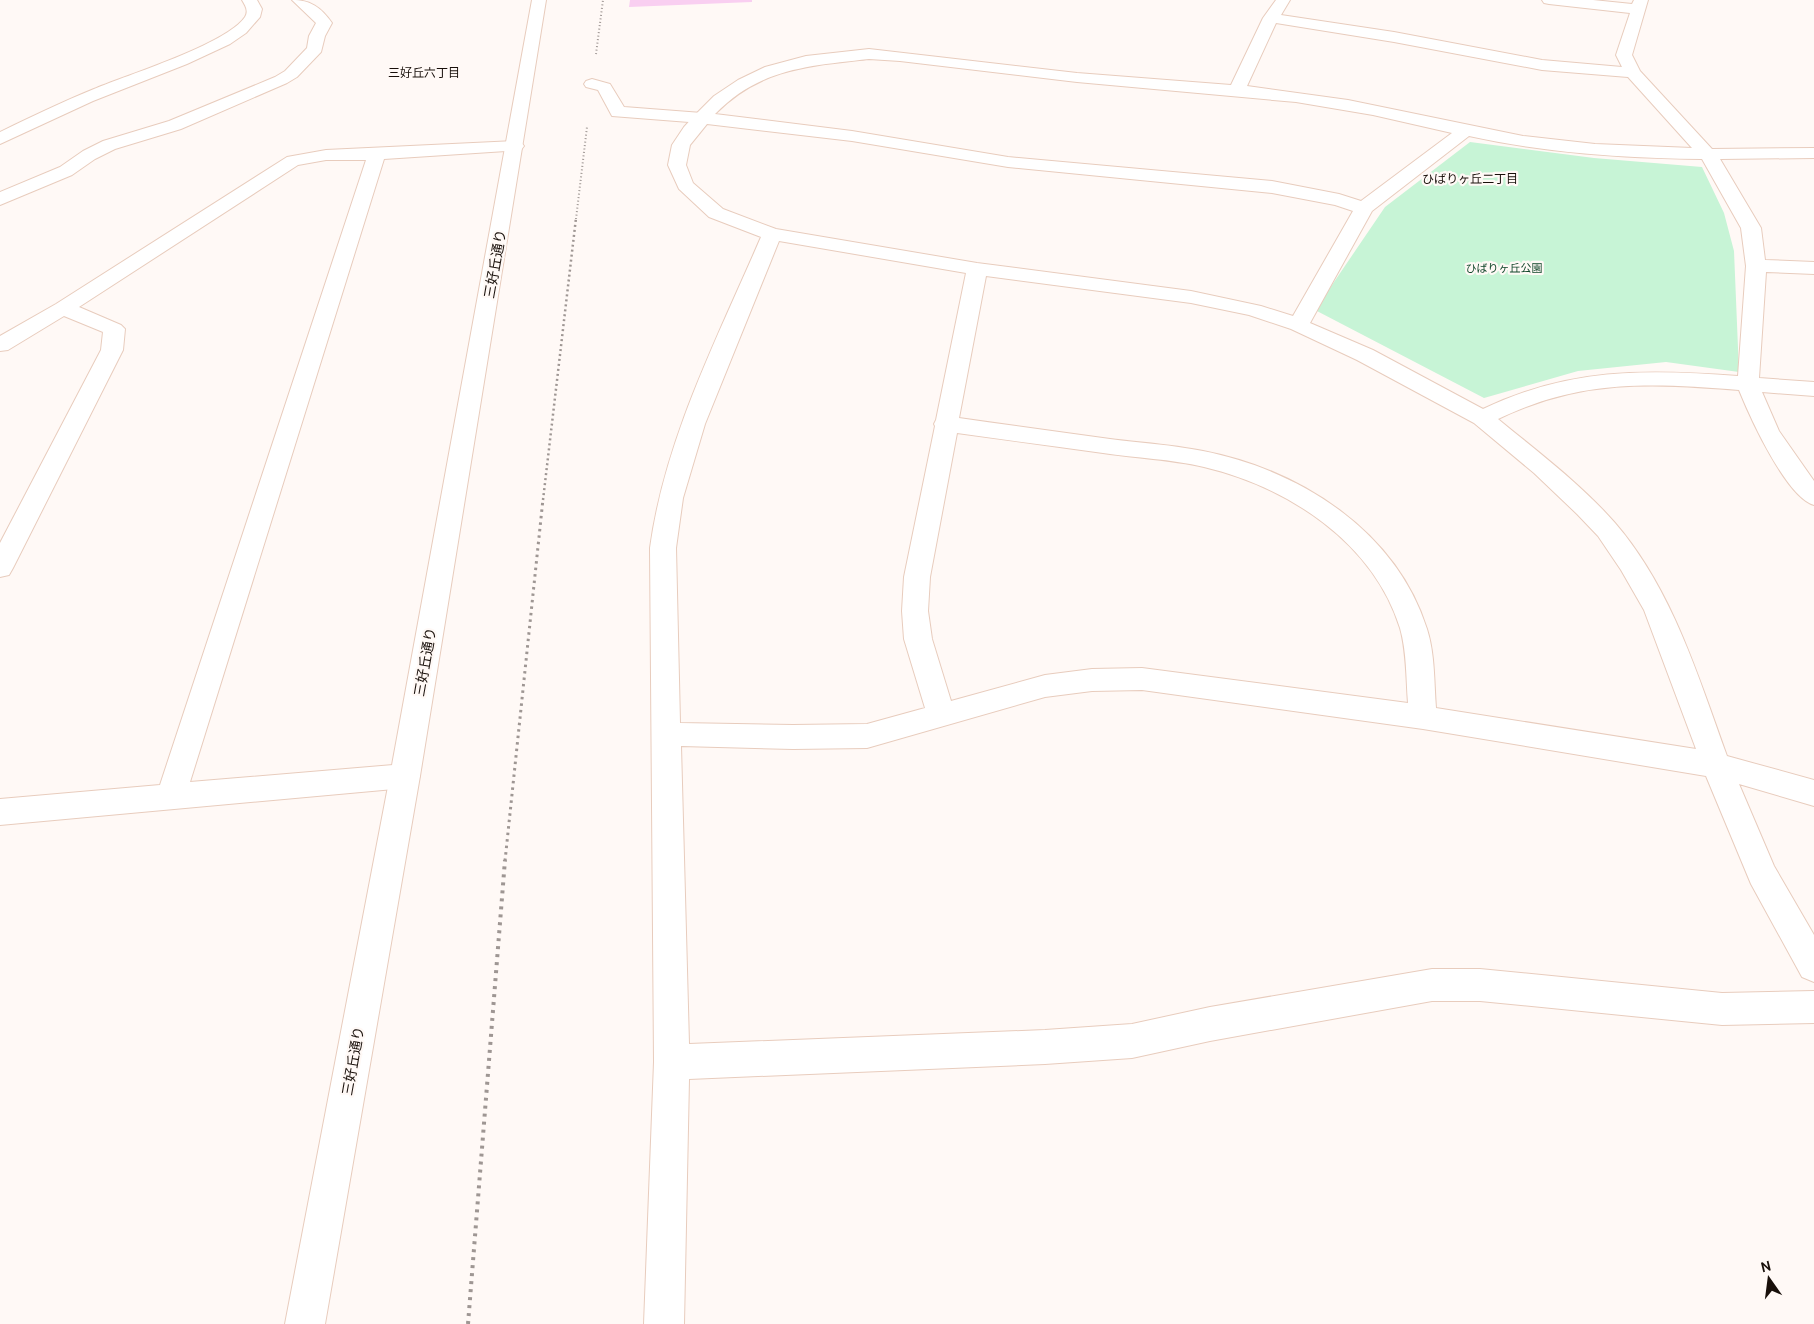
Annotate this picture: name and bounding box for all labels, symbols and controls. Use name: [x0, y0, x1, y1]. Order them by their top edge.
district label: 三好丘六丁目: [388, 65, 460, 80]
district label: ひばりヶ丘二丁目: [1422, 171, 1518, 186]
street label: 三好丘通り: [480, 228, 510, 300]
park label: ひばりヶ丘公園: [1466, 261, 1543, 275]
street label: 三好丘通り: [410, 626, 440, 698]
street label: 三好丘通り: [338, 1025, 368, 1097]
north arrow: [1744, 1254, 1794, 1304]
text: N: [1759, 1256, 1773, 1276]

